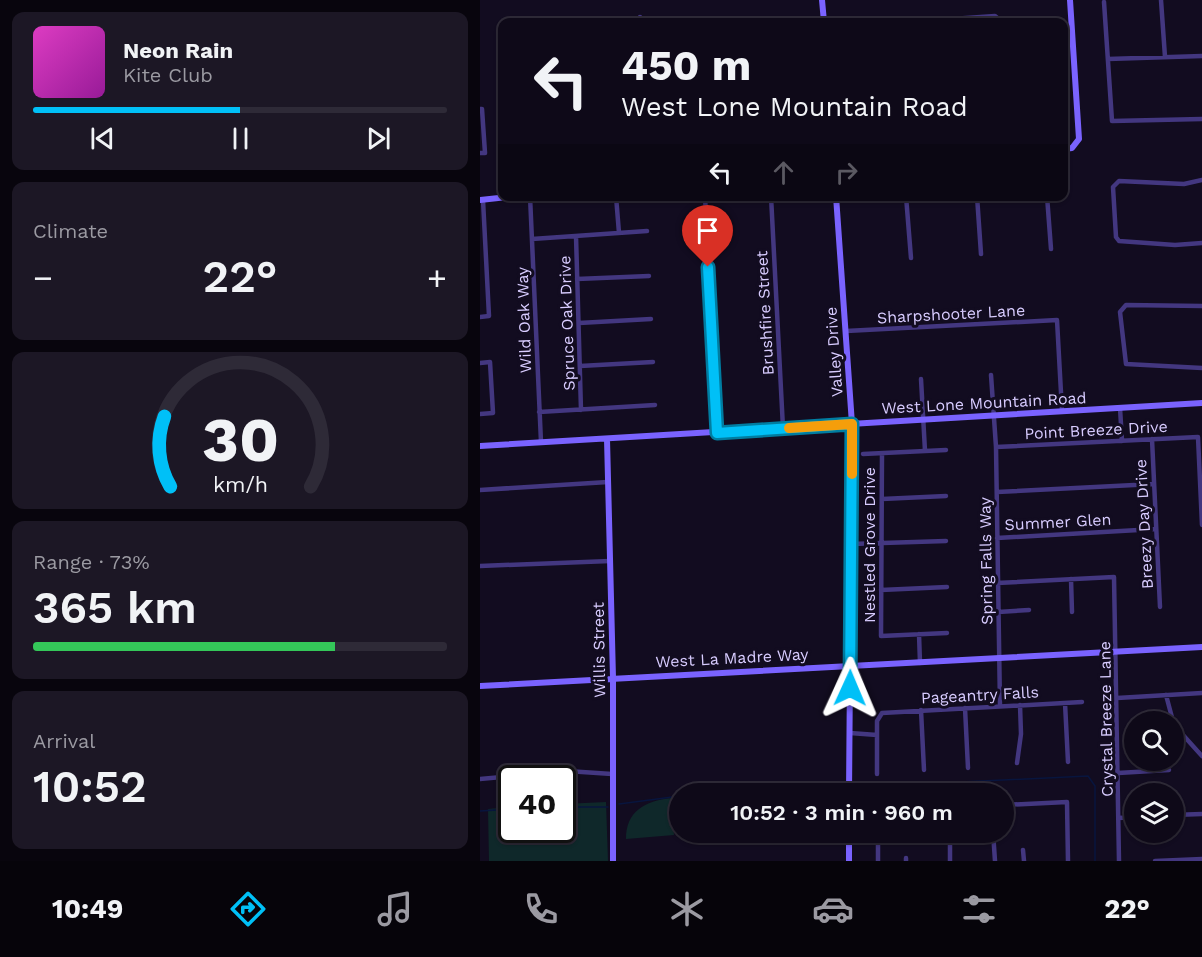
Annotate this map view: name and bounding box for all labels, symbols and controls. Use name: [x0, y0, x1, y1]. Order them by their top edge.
text: Neon Rain: [123, 38, 233, 63]
text: 450 m: [621, 41, 751, 90]
icon: left: [522, 42, 600, 120]
text: Kite Club: [123, 63, 213, 87]
text: West Lone Mountain Road: [621, 91, 968, 123]
icon: previous: [86, 122, 119, 155]
icon: pause: [224, 122, 257, 155]
icon: next: [362, 122, 395, 155]
icon: left: [704, 156, 737, 189]
icon: ahead: [767, 156, 800, 189]
icon: right: [830, 156, 863, 189]
pin: [682, 205, 733, 267]
icon: arrive: [691, 214, 724, 247]
text: Climate: [33, 219, 108, 243]
text: 22°: [203, 250, 277, 303]
street label: Brushfire Street: [752, 250, 778, 376]
street label: Spruce Oak Drive: [555, 255, 579, 391]
text: −: [33, 258, 53, 297]
text: +: [427, 258, 447, 297]
street label: Wild Oak Way: [513, 266, 535, 374]
street label: Sharpshooter Lane: [876, 301, 1026, 327]
street label: Valley Drive: [821, 306, 847, 398]
street label: West Lone Mountain Road: [881, 388, 1087, 418]
text: 30: [201, 404, 279, 477]
street label: Point Breeze Drive: [1024, 417, 1168, 443]
street label: Breezy Day Drive: [1131, 458, 1157, 590]
street label: Nestled Grove Drive: [860, 467, 879, 623]
text: km/h: [212, 473, 268, 498]
street label: Spring Falls Way: [975, 496, 997, 625]
street label: Summer Glen: [1004, 510, 1112, 534]
text: Range · 73%: [33, 550, 150, 574]
text: 365 km: [33, 581, 197, 634]
street label: Willis Street: [589, 602, 609, 698]
street label: Crystal Breeze Lane: [1095, 641, 1117, 797]
street label: West La Madre Way: [655, 644, 810, 671]
position arrow: [818, 656, 882, 720]
street label: Pageantry Falls: [920, 682, 1040, 708]
map controls: [1124, 711, 1184, 843]
button: search: [1124, 711, 1184, 771]
text: Arrival: [33, 729, 95, 753]
text: 10:52: [33, 760, 147, 813]
speed limit sign: 40: [498, 765, 576, 843]
button: layers: [1124, 783, 1184, 843]
text: 10:52 · 3 min · 960 m: [730, 800, 953, 825]
icon: directions: [227, 888, 269, 930]
icon: music: [374, 888, 416, 930]
icon: phone: [520, 888, 562, 930]
icon: climate: [666, 888, 708, 930]
icon: car: [812, 888, 854, 930]
icon: filters: [958, 888, 1000, 930]
text: 10:49: [52, 893, 123, 925]
text: 22°: [1104, 893, 1150, 925]

